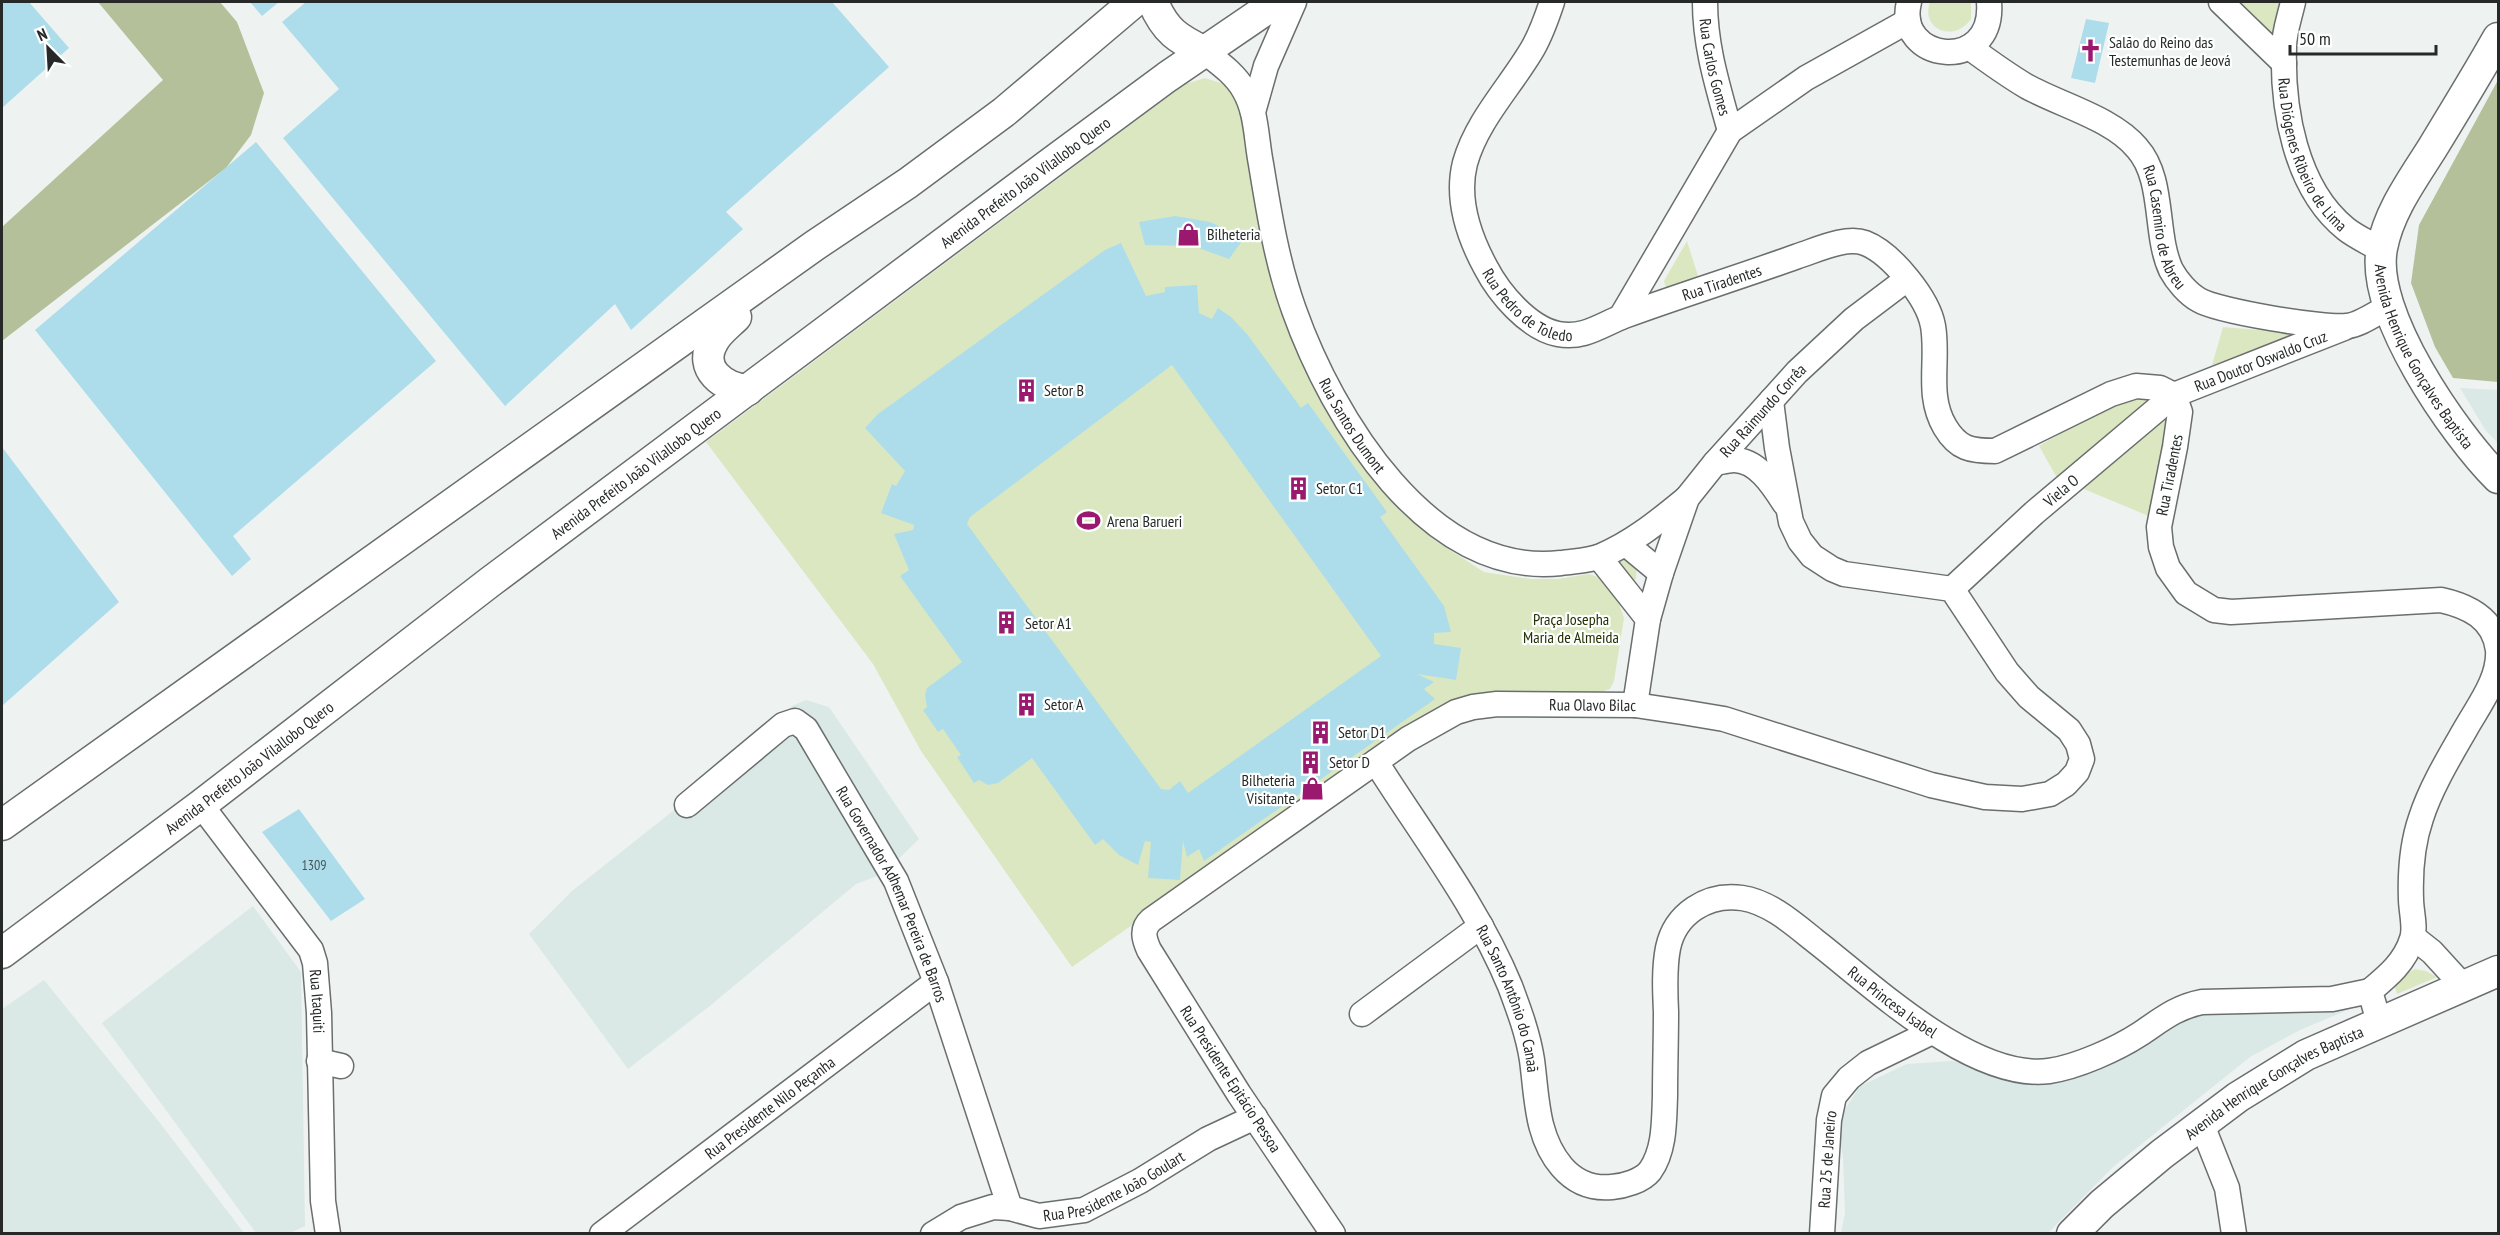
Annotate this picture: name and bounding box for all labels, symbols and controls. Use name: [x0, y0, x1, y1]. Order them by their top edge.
north arrow: [18, 18, 78, 78]
street label: Rua Carlos Gomes: [1696, 18, 1735, 118]
scale bar: [2290, 18, 2436, 56]
text: N: [34, 23, 50, 45]
text: 50 m: [2299, 27, 2331, 50]
place label: Salão do Reino das Testemunhas de Jeová: [2109, 32, 2231, 70]
church icon: Salão do Reino das Testemunhas de Jeová: [2078, 38, 2104, 64]
street label: Rua Diógenes Ribeiro de Lima: [2274, 77, 2351, 235]
street label: Avenida Prefeito João Vilallobo Quero: [936, 112, 1114, 252]
street label: Rua Casemiro de Abreu: [2139, 162, 2191, 293]
shop icon: Bilheteria: [1176, 221, 1202, 247]
place label: Bilheteria: [1207, 224, 1261, 244]
street label: Rua Tiradentes: [1679, 260, 1764, 305]
street label: Avenida Henrique Gonçalves Baptista: [2371, 264, 2478, 453]
street label: Rua Pedro de Toledo: [1478, 265, 1573, 345]
street label: Rua Doutor Oswaldo Cruz: [2191, 326, 2330, 396]
street label: Rua Raimundo Corrêa: [1715, 359, 1810, 461]
street label: Rua Santos Dumont: [1315, 375, 1390, 478]
building icon: Setor B: [1013, 377, 1039, 403]
place label: Setor B: [1044, 380, 1084, 400]
street label: Avenida Prefeito João Vilallobo Quero: [547, 403, 725, 543]
street label: Rua Tiradentes: [2151, 433, 2187, 517]
street label: Viela O: [2038, 470, 2083, 511]
building icon: Setor C1: [1285, 475, 1311, 501]
place label: Setor C1: [1316, 478, 1363, 498]
sports icon: Arena Barueri: [1076, 508, 1102, 534]
place label: Arena Barueri: [1107, 511, 1182, 531]
park label: Praça Josepha Maria de Almeida: [1523, 609, 1619, 647]
building icon: Setor A1: [994, 610, 1020, 636]
place label: Setor A1: [1025, 613, 1072, 633]
building icon: Setor A: [1013, 691, 1039, 717]
place label: Setor A: [1044, 694, 1084, 714]
street label: Rua Olavo Bilac: [1549, 694, 1636, 715]
street label: Avenida Prefeito João Vilallobo Quero: [161, 696, 337, 838]
building icon: Setor D1: [1307, 719, 1333, 745]
place label: Setor D1: [1338, 722, 1386, 742]
building icon: Setor D: [1298, 749, 1324, 775]
place label: Setor D: [1329, 752, 1370, 772]
place label: Bilheteria Visitante: [1241, 770, 1295, 808]
shop icon: Bilheteria Visitante: [1300, 776, 1326, 802]
street label: Rua Governador Adhemar Pereira de Barros: [832, 782, 952, 1005]
house number: 1309: [301, 856, 327, 874]
street label: Rua Santo Antônio do Canaã: [1472, 921, 1543, 1073]
street label: Rua Princesa Isabel: [1844, 962, 1941, 1042]
street label: Rua Itaquiti: [306, 968, 329, 1034]
street label: Rua Presidente Epitácio Pessoa: [1176, 1002, 1286, 1156]
street label: Avenida Henrique Gonçalves Baptista: [2181, 1021, 2366, 1144]
street label: Rua Presidente Nilo Peçanha: [701, 1052, 839, 1163]
street label: Rua 25 de Janeiro: [1814, 1108, 1841, 1209]
street label: Rua Presidente João Goulart: [1042, 1146, 1189, 1225]

